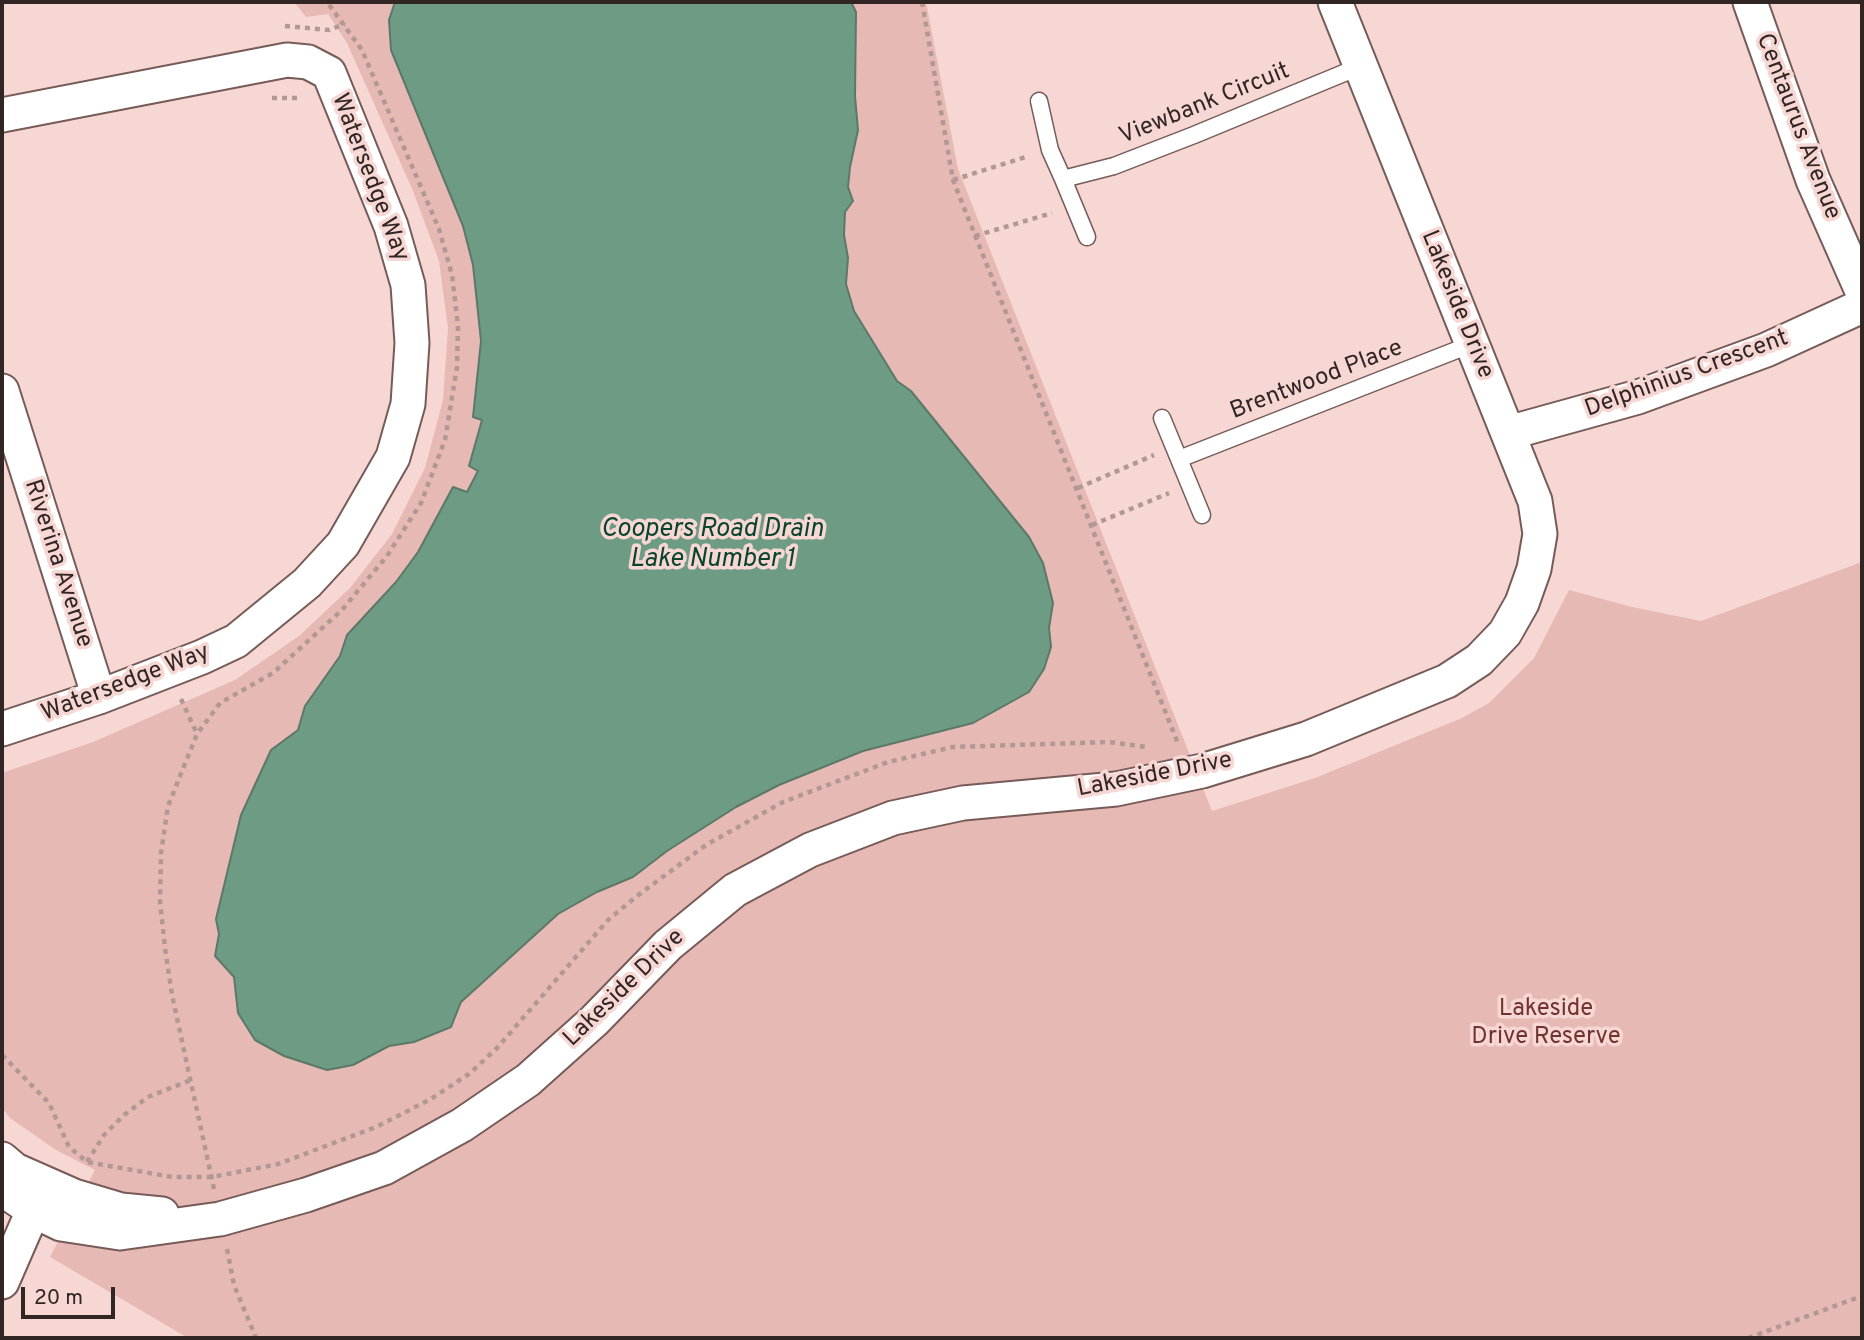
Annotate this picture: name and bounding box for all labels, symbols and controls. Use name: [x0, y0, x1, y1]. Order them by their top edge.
street label: Centaurus Avenue: [1748, 30, 1846, 224]
street label: Viewbank Circuit: [1116, 58, 1294, 152]
street label: Watersedge Way: [324, 90, 414, 266]
street label: Lakeside Drive: [1413, 227, 1499, 383]
street label: Delphinius Crescent: [1582, 325, 1792, 425]
street label: Brentwood Place: [1227, 335, 1407, 427]
street label: Riverina Avenue: [16, 476, 98, 652]
water label: Coopers Road Drain Lake Number 1: [601, 515, 823, 576]
street label: Watersedge Way: [38, 639, 214, 729]
street label: Lakeside Drive: [1075, 747, 1235, 805]
street label: Lakeside Drive: [559, 924, 691, 1054]
park label: Lakeside Drive Reserve: [1471, 996, 1621, 1052]
scale bar: [24, 1274, 119, 1318]
text: 20 m: [34, 1285, 83, 1312]

